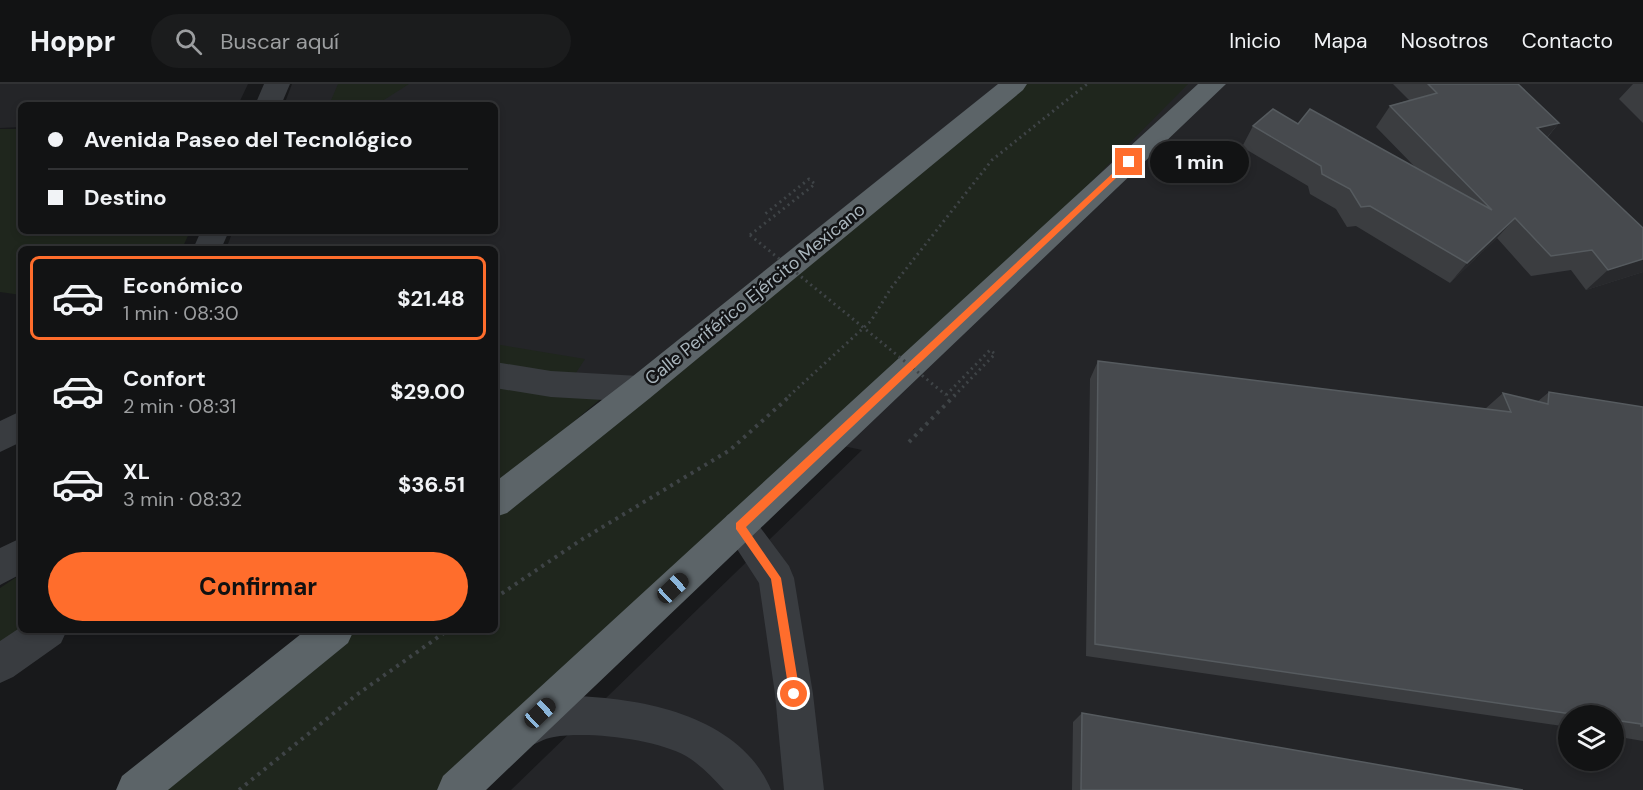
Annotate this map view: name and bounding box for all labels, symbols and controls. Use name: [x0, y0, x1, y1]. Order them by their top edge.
search box: [151, 14, 571, 68]
text: Hoppr: [30, 23, 115, 60]
icon: search: [172, 25, 205, 58]
text: Buscar aquí: [220, 27, 339, 56]
text: Inicio: [1229, 27, 1281, 55]
text: Mapa: [1314, 27, 1368, 55]
text: Nosotros: [1401, 27, 1489, 55]
text: Contacto: [1522, 27, 1613, 55]
text: Avenida Paseo del Tecnológico: [84, 125, 413, 154]
callout: 1 min: [1150, 141, 1249, 183]
route end: [1115, 148, 1142, 175]
text: 1 min: [1175, 149, 1224, 175]
text: Destino: [84, 183, 167, 212]
street label: Calle Periférico Ejército Mexicano: [640, 198, 870, 390]
icon: car: [51, 271, 105, 325]
text: Económico: [123, 271, 243, 300]
text: $21.48: [397, 284, 465, 313]
text: 1 min · 08:30: [123, 300, 239, 326]
icon: car: [51, 364, 105, 418]
text: Confort: [123, 364, 206, 393]
text: $29.00: [390, 377, 465, 406]
text: 2 min · 08:31: [123, 393, 236, 419]
icon: car: [51, 457, 105, 511]
text: XL: [123, 457, 150, 486]
text: $36.51: [398, 470, 465, 499]
text: 3 min · 08:32: [123, 486, 242, 512]
button: Confirmar: [48, 552, 468, 621]
car: [654, 569, 692, 607]
route start: [780, 680, 807, 707]
car: [521, 694, 559, 732]
map controls: [1558, 705, 1624, 771]
button: layers: [1558, 705, 1624, 771]

